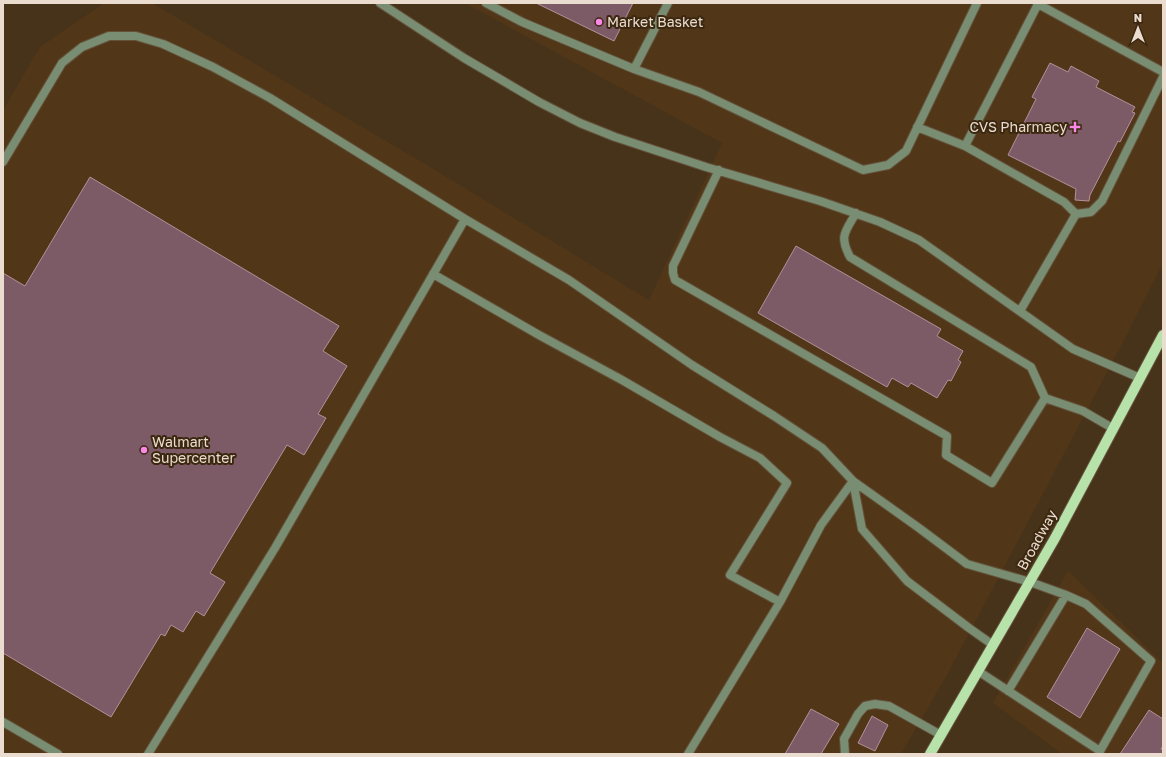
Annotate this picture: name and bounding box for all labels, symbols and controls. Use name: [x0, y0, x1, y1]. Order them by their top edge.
north arrow: [1118, 8, 1158, 48]
text: N: [1134, 11, 1142, 24]
place label: Market Basket: [607, 13, 703, 30]
marker: Market Basket: [594, 17, 604, 27]
place label: CVS Pharmacy: [969, 118, 1067, 135]
marker: CVS Pharmacy: [1070, 122, 1080, 132]
place label: Walmart Supercenter: [152, 433, 235, 466]
marker: Walmart Supercenter: [139, 445, 149, 455]
street label: Broadway: [1013, 507, 1060, 573]

